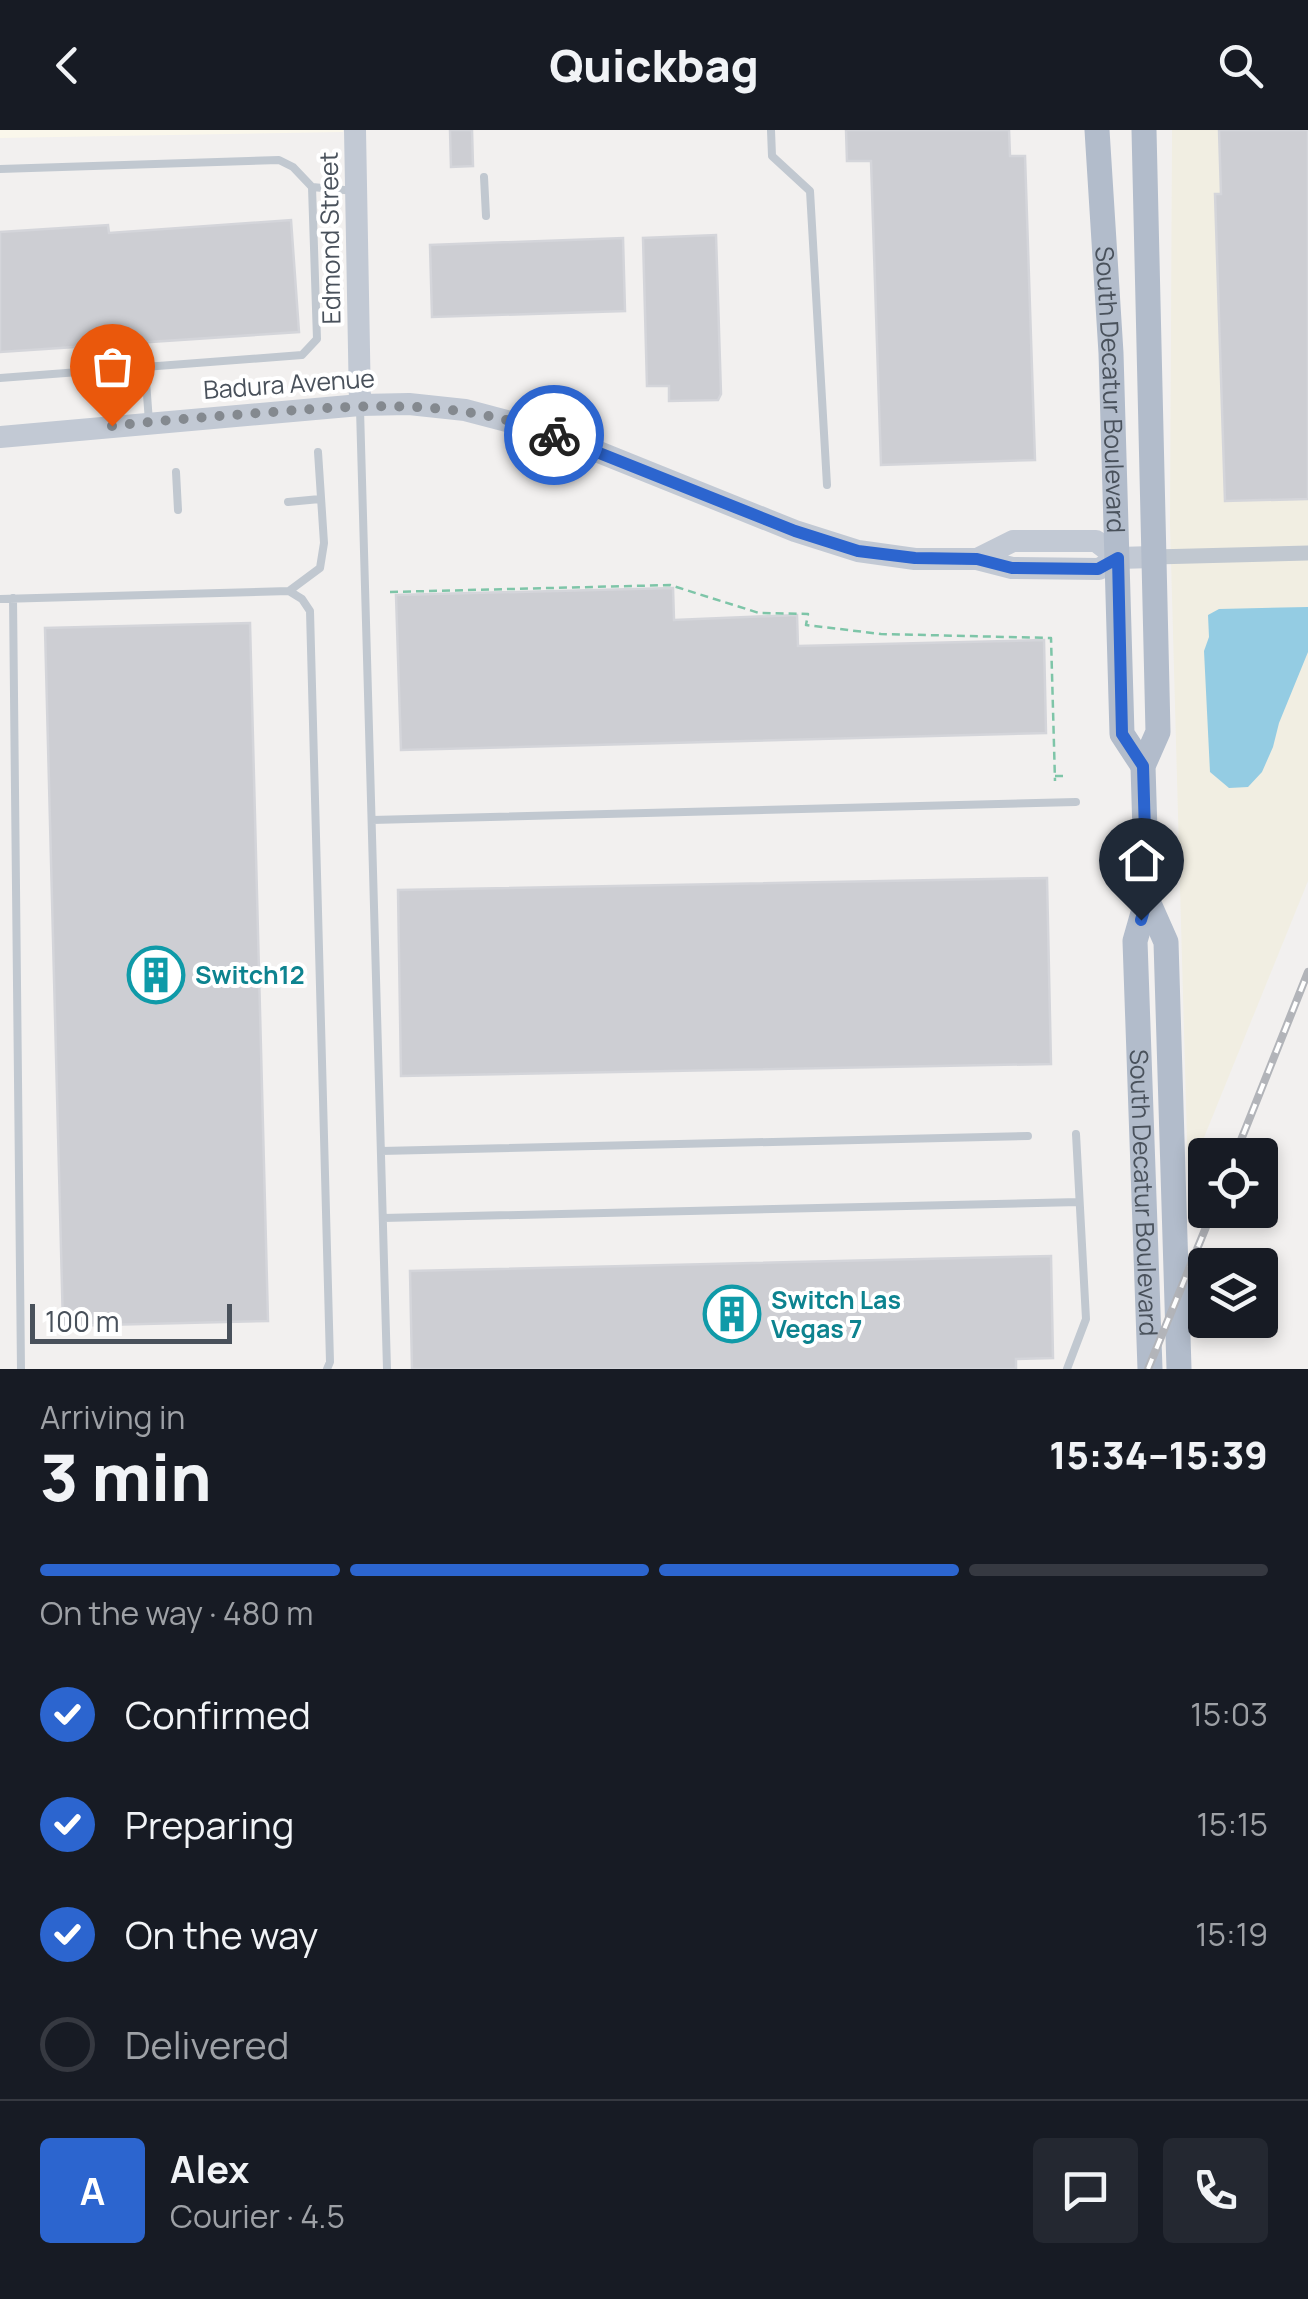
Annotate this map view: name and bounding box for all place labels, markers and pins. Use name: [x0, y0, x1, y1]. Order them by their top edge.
pin: [70, 324, 155, 427]
pin: [1099, 818, 1184, 921]
building icon: Switch12: [126, 945, 186, 1005]
place label: Switch12: [195, 957, 305, 992]
place label: Switch Las Vegas 7: [771, 1282, 901, 1346]
building icon: Switch Las Vegas 7: [702, 1284, 762, 1344]

